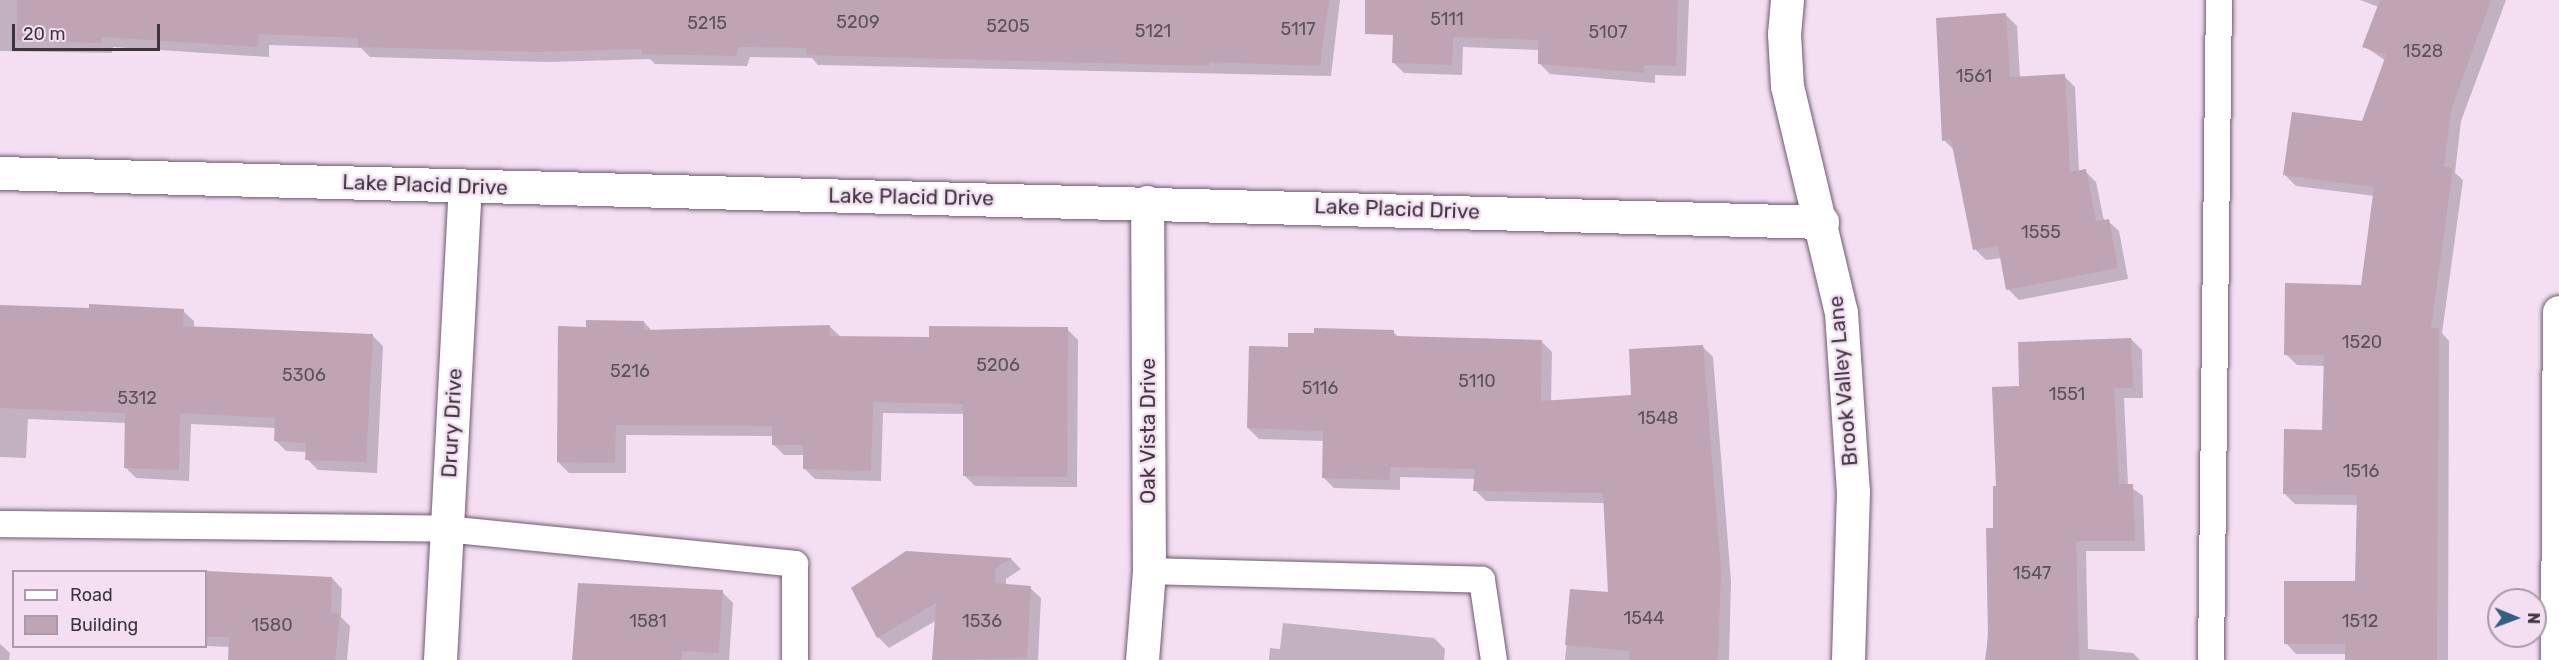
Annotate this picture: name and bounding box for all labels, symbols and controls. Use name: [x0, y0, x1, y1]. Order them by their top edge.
house number: 5111: [1430, 8, 1464, 30]
house number: 5209: [836, 11, 880, 33]
scale bar: [15, 12, 164, 50]
house number: 5215: [687, 12, 727, 34]
house number: 5205: [986, 15, 1030, 37]
house number: 5117: [1280, 18, 1316, 40]
house number: 5121: [1135, 20, 1171, 42]
house number: 5107: [1589, 21, 1627, 43]
text: 20 m: [23, 23, 65, 45]
house number: 1528: [2403, 40, 2443, 62]
house number: 1561: [1956, 65, 1992, 87]
street label: Lake Placid Drive: [342, 170, 508, 200]
street label: Lake Placid Drive: [828, 183, 994, 211]
street label: Lake Placid Drive: [1314, 194, 1480, 224]
house number: 1555: [2021, 221, 2061, 243]
street label: Brook Valley Lane: [1823, 294, 1863, 468]
house number: 1520: [2342, 331, 2382, 353]
house number: 5206: [976, 354, 1020, 376]
street label: Oak Vista Drive: [1135, 358, 1161, 504]
house number: 5216: [610, 360, 650, 382]
house number: 5306: [282, 364, 326, 386]
street label: Drury Drive: [437, 367, 467, 479]
house number: 5110: [1458, 370, 1496, 392]
house number: 5116: [1302, 377, 1338, 399]
house number: 1551: [2049, 383, 2085, 405]
house number: 5312: [117, 387, 157, 409]
house number: 1548: [1637, 407, 1679, 429]
house number: 1516: [2343, 460, 2379, 482]
house number: 1547: [2013, 562, 2051, 584]
legend: [12, 570, 207, 648]
text: Road: [70, 584, 113, 606]
north arrow: [2487, 588, 2547, 648]
house number: 1544: [1624, 607, 1664, 629]
house number: 1581: [629, 610, 667, 632]
house number: 1536: [962, 610, 1002, 632]
house number: 1512: [2342, 610, 2378, 632]
text: N: [2524, 612, 2543, 624]
text: Building: [70, 614, 138, 636]
house number: 1580: [251, 614, 293, 636]

